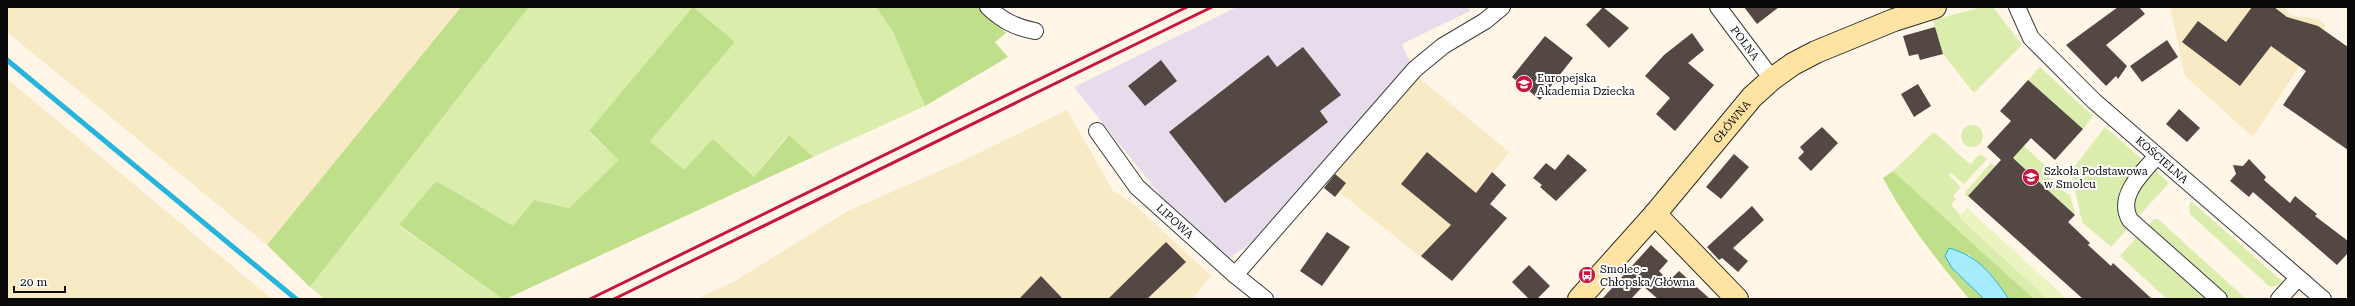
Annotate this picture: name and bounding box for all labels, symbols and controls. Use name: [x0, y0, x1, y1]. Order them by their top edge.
street label: POLNA: [1728, 24, 1762, 63]
place label: Europejska Akademia Dziecka: [1537, 72, 1635, 98]
school or university icon: Europejska Akademia Dziecka: [1514, 74, 1534, 94]
street label: GŁÓWNA: [1711, 98, 1754, 146]
street label: KOŚCIELNA: [2133, 134, 2191, 187]
place label: Szkoła Podstawowa w Smolcu: [2044, 165, 2148, 191]
school or university icon: Szkoła Podstawowa w Smolcu: [2021, 167, 2041, 187]
street label: LIPOWA: [1154, 202, 1196, 242]
place label: Smolec - Chłopska/Główna: [1600, 263, 1695, 289]
bus stop icon: Smolec - Chłopska/Główna: [1577, 265, 1597, 285]
scale bar: [14, 268, 65, 294]
text: 20 m: [20, 275, 47, 289]

